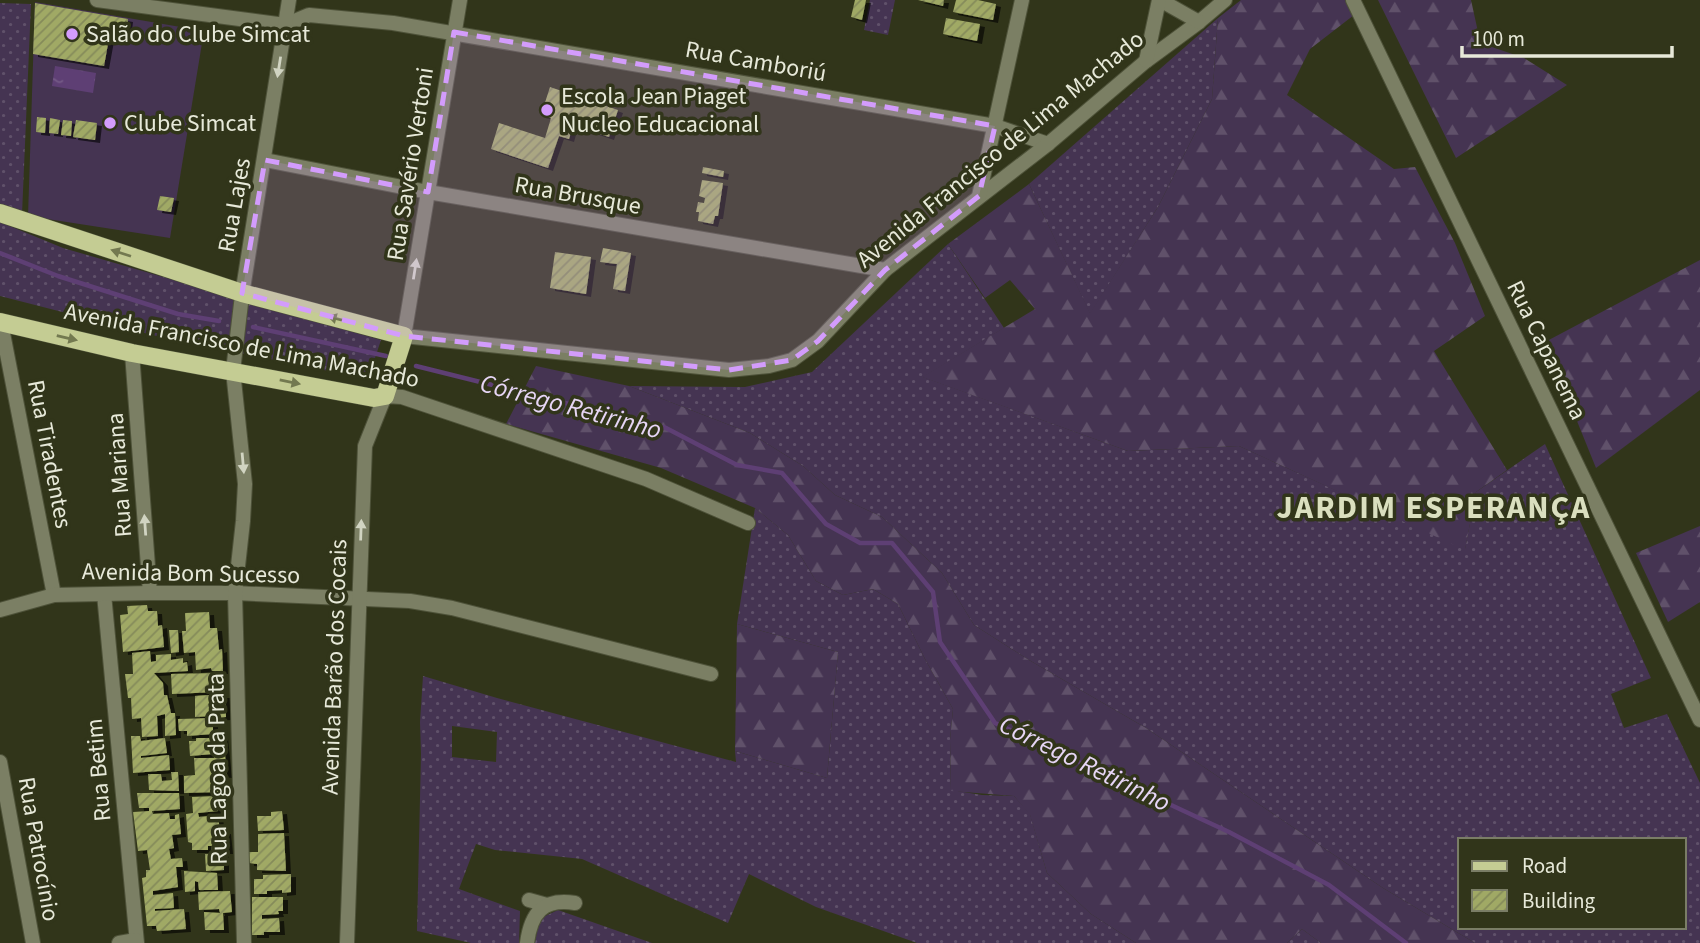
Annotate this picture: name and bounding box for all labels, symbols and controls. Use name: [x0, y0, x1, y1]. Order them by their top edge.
scale bar: [1462, 14, 1672, 58]
place label: Salão do Clube Simcat: [86, 17, 310, 52]
street label: Avenida Francisco de Lima Machado: [849, 22, 1152, 277]
text: 100 m: [1472, 24, 1525, 54]
marker: Salão do Clube Simcat: [64, 26, 80, 42]
street label: Rua Camboriú: [683, 32, 829, 91]
one-way arrow: [273, 57, 284, 79]
street label: Rua Savério Vertoni: [378, 65, 443, 263]
place label: Escola Jean Piaget Nucleo Educacional: [561, 79, 759, 142]
marker: Escola Jean Piaget Nucleo Educacional: [539, 102, 555, 118]
place label: Clube Simcat: [124, 106, 256, 141]
marker: Clube Simcat: [102, 115, 118, 131]
street label: Rua Lajes: [209, 155, 260, 255]
street label: Rua Brusque: [512, 167, 644, 224]
one-way arrow: [110, 247, 131, 258]
one-way arrow: [410, 258, 421, 280]
street label: Rua Capanema: [1498, 274, 1595, 426]
street label: Avenida Francisco de Lima Machado: [61, 294, 422, 397]
one-way arrow: [327, 313, 349, 324]
one-way arrow: [56, 332, 78, 343]
water label: Córrego Retirinho: [476, 364, 666, 448]
one-way arrow: [279, 376, 301, 387]
street label: Rua Tiradentes: [18, 377, 81, 531]
street label: Rua Mariana: [98, 412, 141, 538]
one-way arrow: [238, 452, 249, 474]
district label: JARDIM ESPERANÇA: [1277, 485, 1591, 531]
one-way arrow: [139, 514, 150, 536]
one-way arrow: [356, 519, 367, 541]
street label: Avenida Barão dos Cocais: [313, 539, 356, 795]
street label: Avenida Bom Sucesso: [82, 554, 300, 593]
street label: Rua Lagoa da Prata: [198, 673, 237, 865]
water label: Córrego Retirinho: [993, 706, 1177, 821]
street label: Rua Betim: [77, 717, 120, 823]
street label: Rua Patrocínio: [9, 774, 68, 924]
legend: [1458, 838, 1686, 929]
text: Road: [1522, 851, 1567, 881]
text: Building: [1522, 886, 1596, 916]

